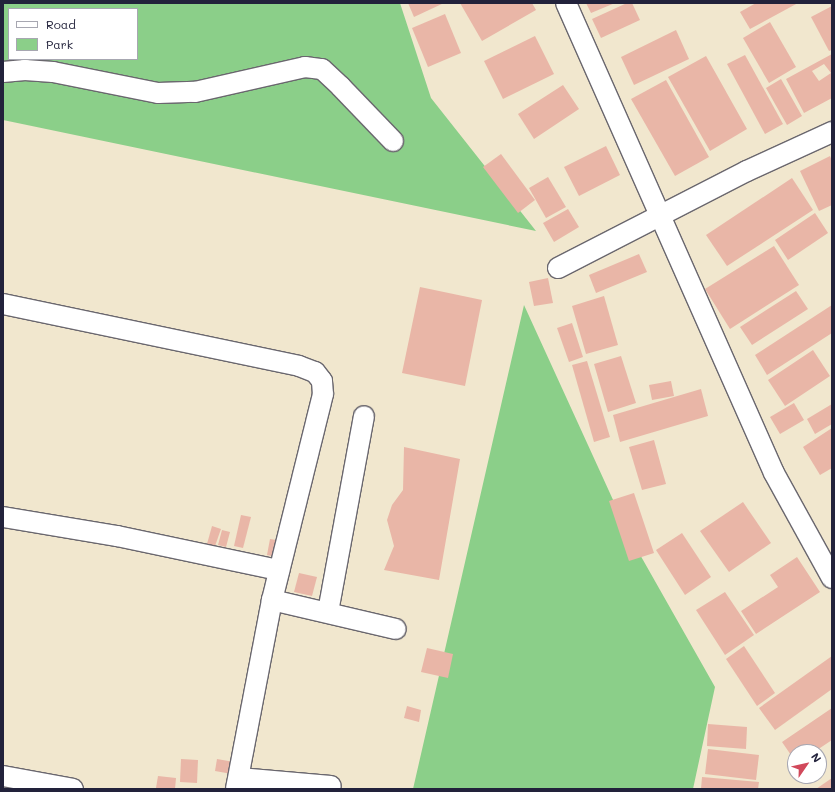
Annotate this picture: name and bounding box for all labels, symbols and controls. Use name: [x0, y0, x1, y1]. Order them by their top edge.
legend: [8, 8, 138, 60]
text: Road: [46, 16, 76, 32]
text: Park: [46, 36, 73, 52]
north arrow: [787, 744, 827, 784]
text: N: [808, 750, 825, 765]

